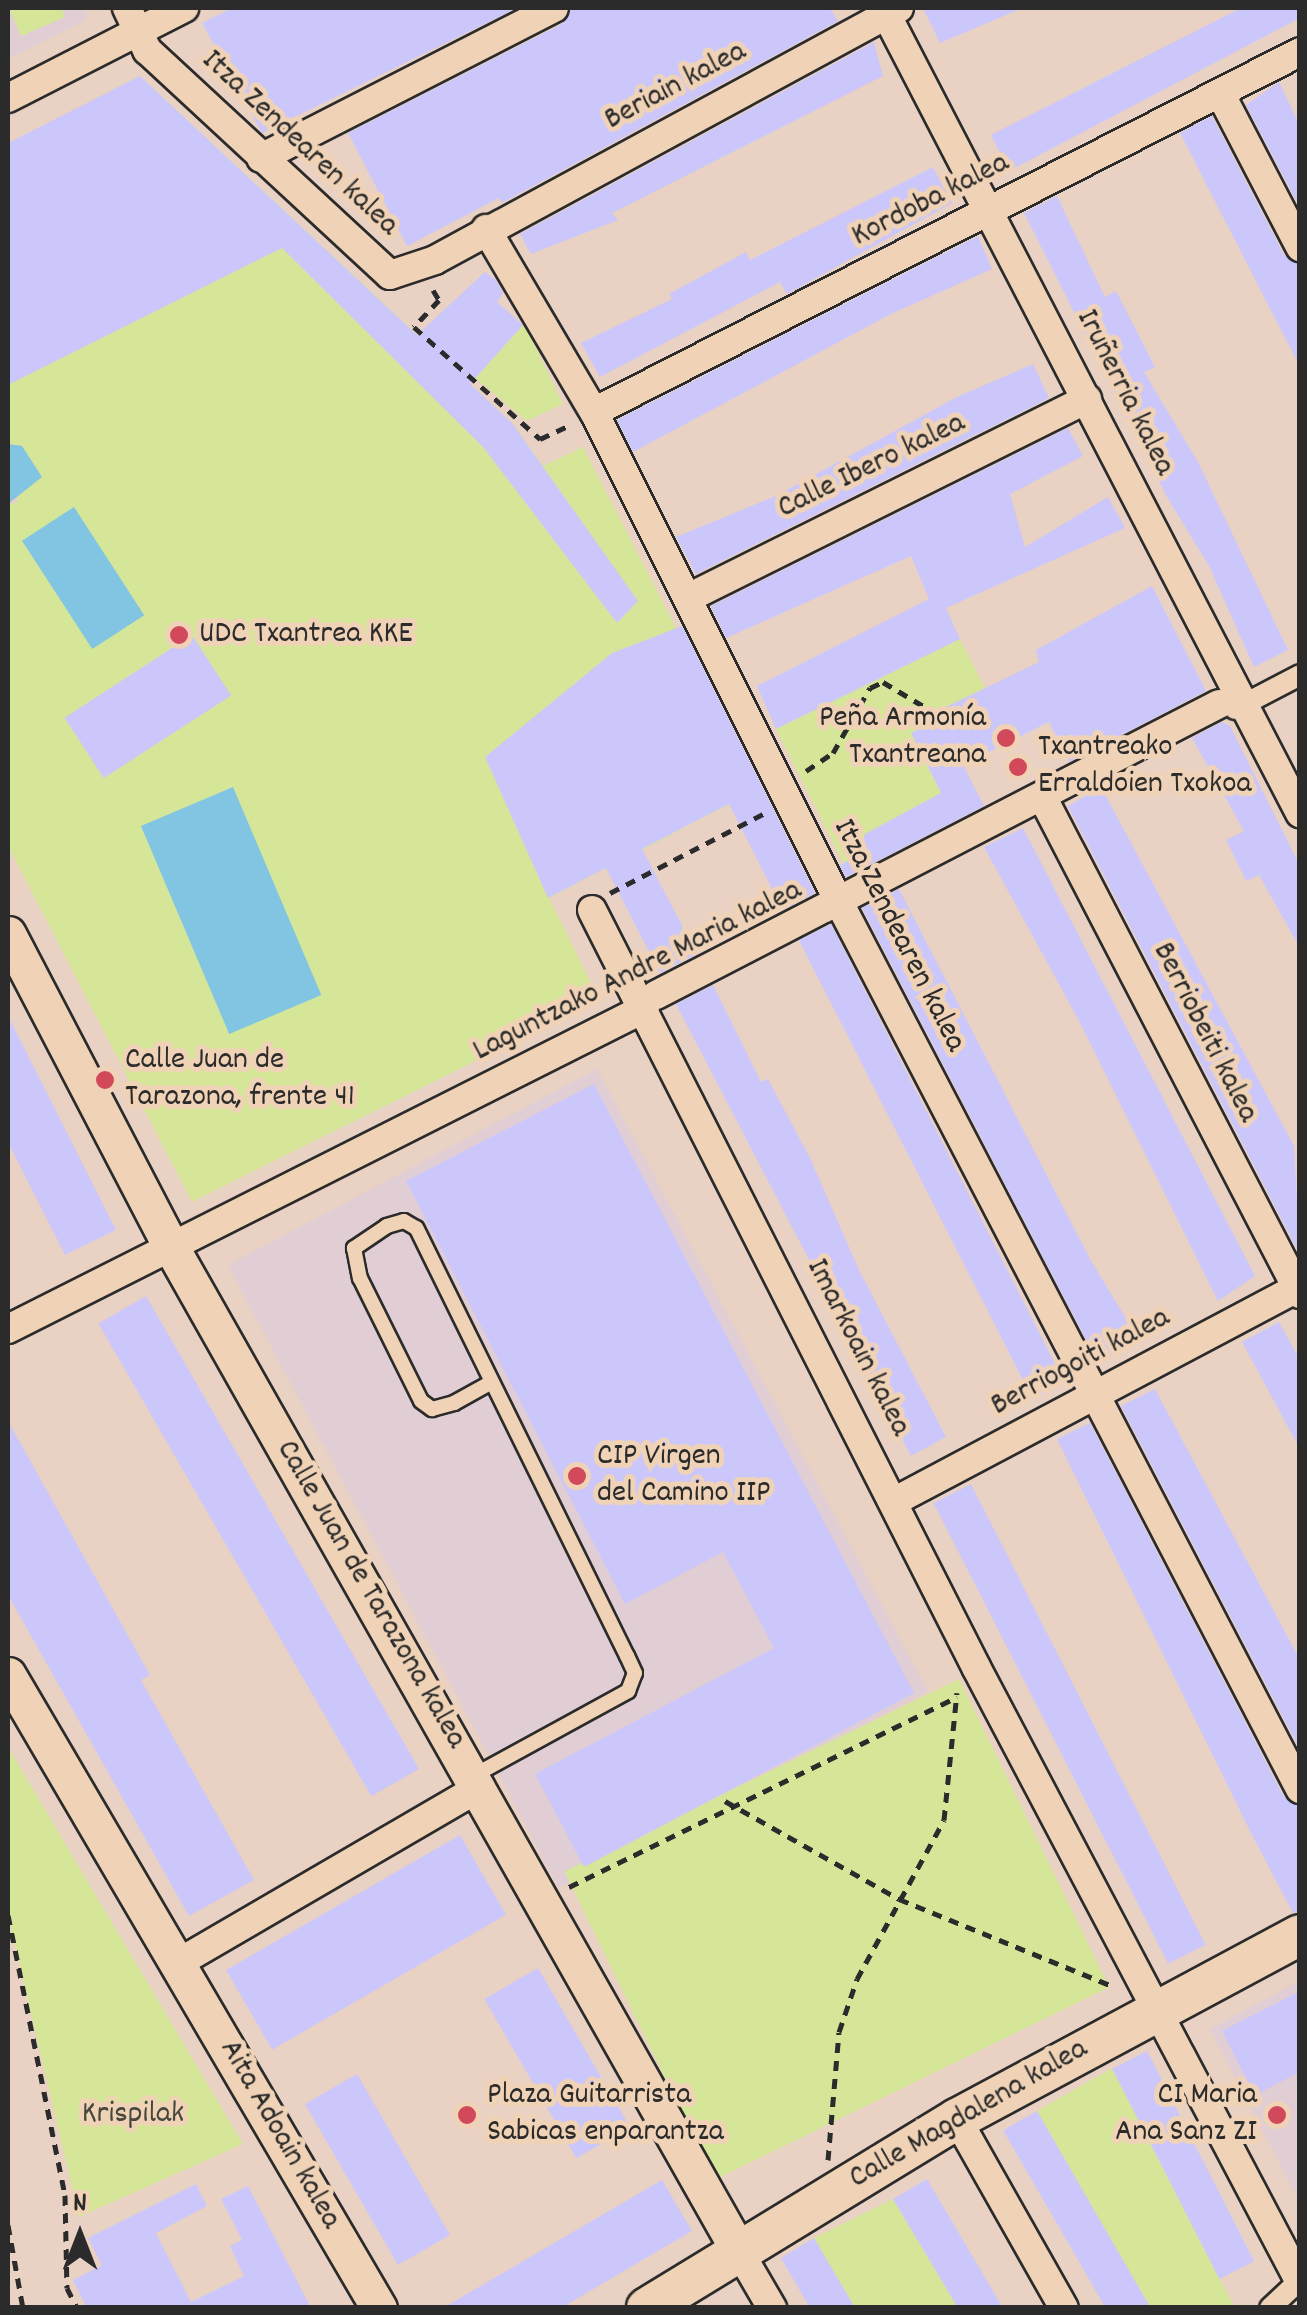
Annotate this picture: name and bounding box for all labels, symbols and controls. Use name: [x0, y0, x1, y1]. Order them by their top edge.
street label: Beriain kalea: [599, 34, 753, 140]
street label: Itza Zendearen kalea: [192, 43, 406, 245]
street label: Kordoba kalea: [846, 145, 1016, 257]
street label: Iruñerria kalea: [1066, 304, 1182, 482]
street label: Calle Ibero kalea: [772, 405, 972, 529]
place label: UDC Txantrea KKE: [199, 616, 413, 654]
marker: UDC Txantrea KKE: [168, 624, 190, 646]
place label: Peña Armonía Txantreana: [819, 701, 986, 776]
marker: Peña Armonía Txantreana: [995, 727, 1017, 749]
place label: Txantreako Erraldoien Txokoa: [1038, 730, 1251, 805]
marker: Txantreako Erraldoien Txokoa: [1007, 756, 1029, 778]
street label: Itza Zendearen kalea: [823, 813, 973, 1059]
street label: Laguntzako Andre Maria kalea: [467, 872, 809, 1072]
street label: Berriobeiti kalea: [1142, 937, 1266, 1129]
place label: Calle Juan de Tarazona, frente 41: [125, 1043, 355, 1118]
marker: Calle Juan de Tarazona, frente 41: [94, 1069, 116, 1091]
street label: Imarkoain kalea: [796, 1253, 918, 1443]
street label: Berriogoiti kalea: [985, 1300, 1177, 1426]
street label: Calle Juan de Tarazona kalea: [266, 1434, 474, 1756]
place label: CIP Virgen del Camino IIP: [597, 1439, 770, 1514]
marker: CIP Virgen del Camino IIP: [566, 1465, 588, 1487]
street label: Calle Magdalena kalea: [843, 2031, 1095, 2199]
street label: Aita Adoain kalea: [209, 2034, 349, 2236]
place label: Plaza Guitarrista Sabicas enparantza: [487, 2078, 724, 2153]
place label: CI Maria Ana Sanz ZI: [1115, 2078, 1257, 2153]
park label: Krispilak: [82, 2096, 184, 2134]
marker: Plaza Guitarrista Sabicas enparantza: [456, 2104, 478, 2126]
marker: CI Maria Ana Sanz ZI: [1266, 2104, 1288, 2126]
north arrow: [30, 2185, 130, 2285]
text: N: [73, 2185, 87, 2225]

